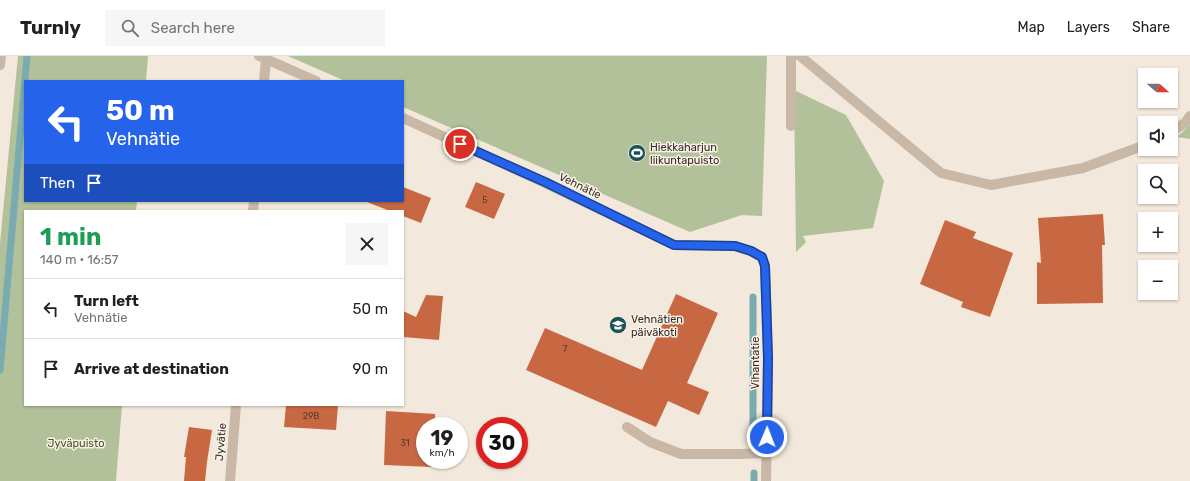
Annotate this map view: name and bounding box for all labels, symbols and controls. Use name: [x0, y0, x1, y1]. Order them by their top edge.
search box: [105, 10, 385, 46]
text: Turnly: [20, 16, 81, 39]
icon: search: [119, 17, 141, 39]
text: Search here: [151, 19, 235, 37]
text: Map: [1018, 19, 1045, 36]
text: Layers: [1067, 19, 1110, 36]
text: Share: [1132, 19, 1170, 36]
north arrow: [1138, 68, 1178, 108]
map controls: [1138, 68, 1178, 300]
text: 50 m: [106, 94, 175, 127]
icon: left: [40, 96, 92, 148]
button: sound: [1138, 116, 1178, 156]
pin: [443, 127, 477, 161]
text: Vehnätie: [106, 128, 180, 150]
icon: arrive: [449, 133, 471, 155]
place label: Hiekkaharjun liikuntapuisto: [650, 141, 719, 167]
sports icon: Hiekkaharjun liikuntapuisto: [627, 143, 647, 163]
button: search: [1138, 164, 1178, 204]
street label: Vehnätie: [557, 170, 603, 202]
icon: arrive: [83, 172, 105, 194]
text: Then: [40, 174, 75, 192]
house number: 5: [482, 195, 488, 205]
button: +: [1138, 212, 1178, 252]
text: 1 min: [40, 223, 101, 251]
button: close: [346, 223, 388, 265]
text: 140 m · 16:57: [40, 252, 118, 267]
button: −: [1138, 260, 1178, 300]
text: Turn left: [74, 292, 139, 310]
icon: left: [40, 298, 62, 320]
text: 50 m: [353, 300, 388, 318]
text: Vehnätie: [74, 310, 128, 325]
place label: Vehnätien päiväkoti: [631, 313, 683, 339]
school or university icon: Vehnätien päiväkoti: [608, 315, 628, 335]
street label: Vihantatie: [749, 337, 762, 389]
house number: 7: [563, 344, 568, 354]
icon: arrive: [40, 358, 62, 380]
text: Arrive at destination: [74, 360, 229, 378]
text: 90 m: [353, 360, 388, 378]
house number: 29B: [303, 411, 319, 421]
position arrow: [746, 416, 788, 458]
speed limit sign: 30: [476, 417, 528, 469]
street label: Jyvätie: [213, 422, 229, 462]
text: 19: [431, 426, 453, 450]
park label: Jyväpuisto: [47, 437, 105, 450]
house number: 31: [400, 438, 410, 448]
text: km/h: [430, 447, 454, 459]

